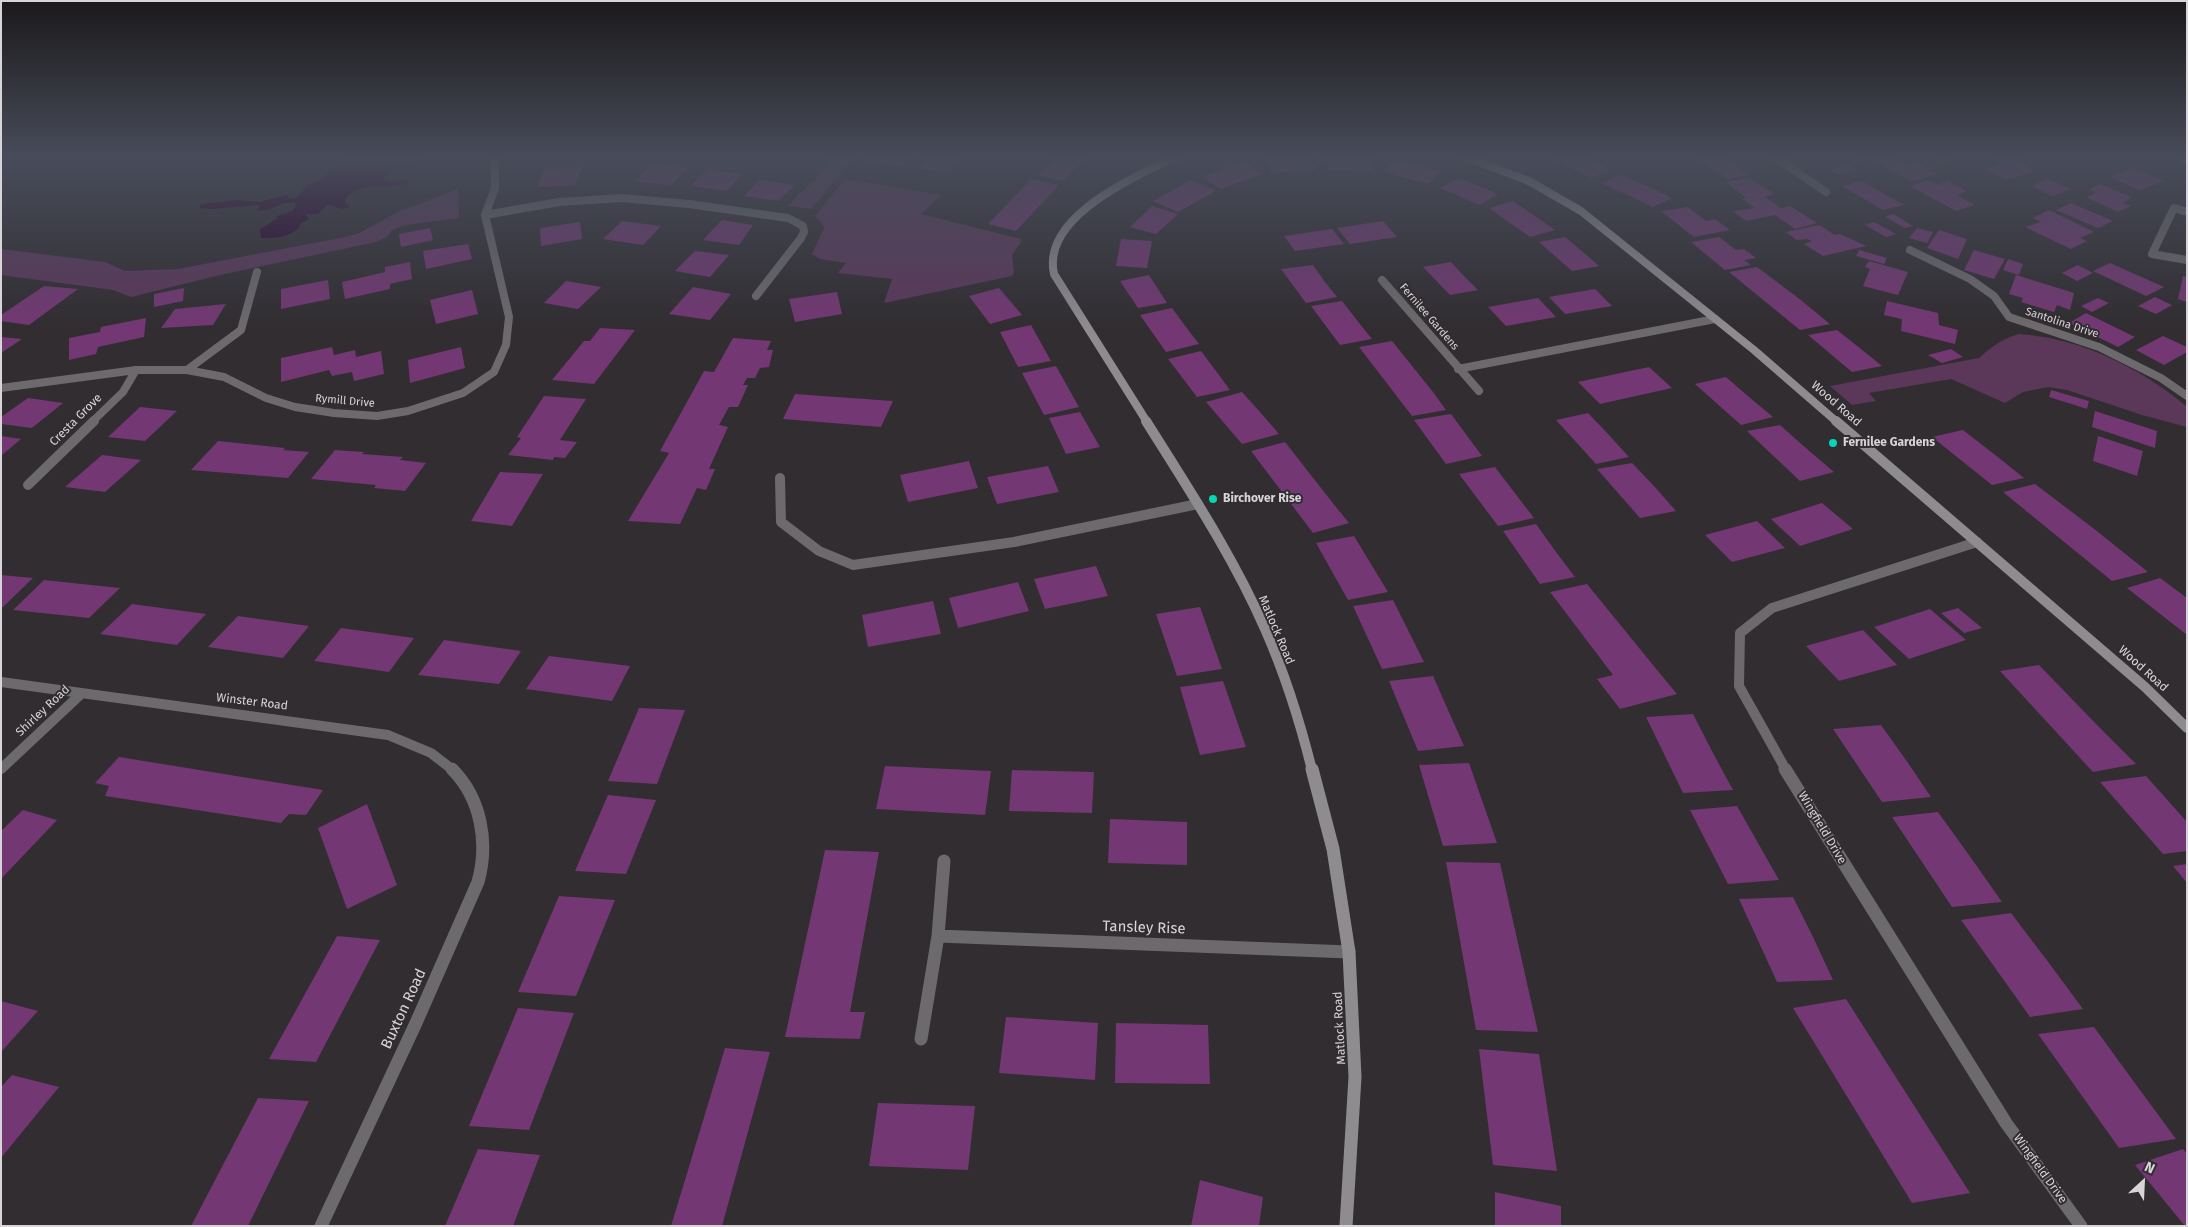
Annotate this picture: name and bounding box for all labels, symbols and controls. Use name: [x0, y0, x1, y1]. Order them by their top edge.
street label: Fernilee Gardens: [1397, 281, 1461, 353]
street label: Santolina Drive: [2024, 305, 2100, 341]
street label: Wood Road: [1808, 378, 1864, 430]
street label: Cresta Grove: [47, 391, 105, 449]
street label: Rymill Drive: [315, 392, 375, 410]
place label: Fernilee Gardens: [1843, 436, 1935, 450]
marker: Fernilee Gardens: [1827, 437, 1839, 449]
place label: Birchover Rise: [1223, 492, 1301, 506]
marker: Birchover Rise: [1207, 493, 1219, 505]
street label: Matlock Road: [1255, 593, 1297, 667]
street label: Wood Road: [2115, 643, 2171, 695]
street label: Shirley Road: [13, 682, 73, 740]
street label: Winster Road: [215, 690, 289, 714]
street label: Wingfield Drive: [1795, 789, 1849, 867]
street label: Tansley Rise: [1102, 918, 1186, 938]
street label: Buxton Road: [378, 966, 430, 1052]
street label: Matlock Road: [1331, 991, 1349, 1065]
street label: Wingfield Drive: [2010, 1132, 2070, 1206]
north arrow: [2118, 1157, 2168, 1207]
text: N: [2142, 1158, 2157, 1178]

